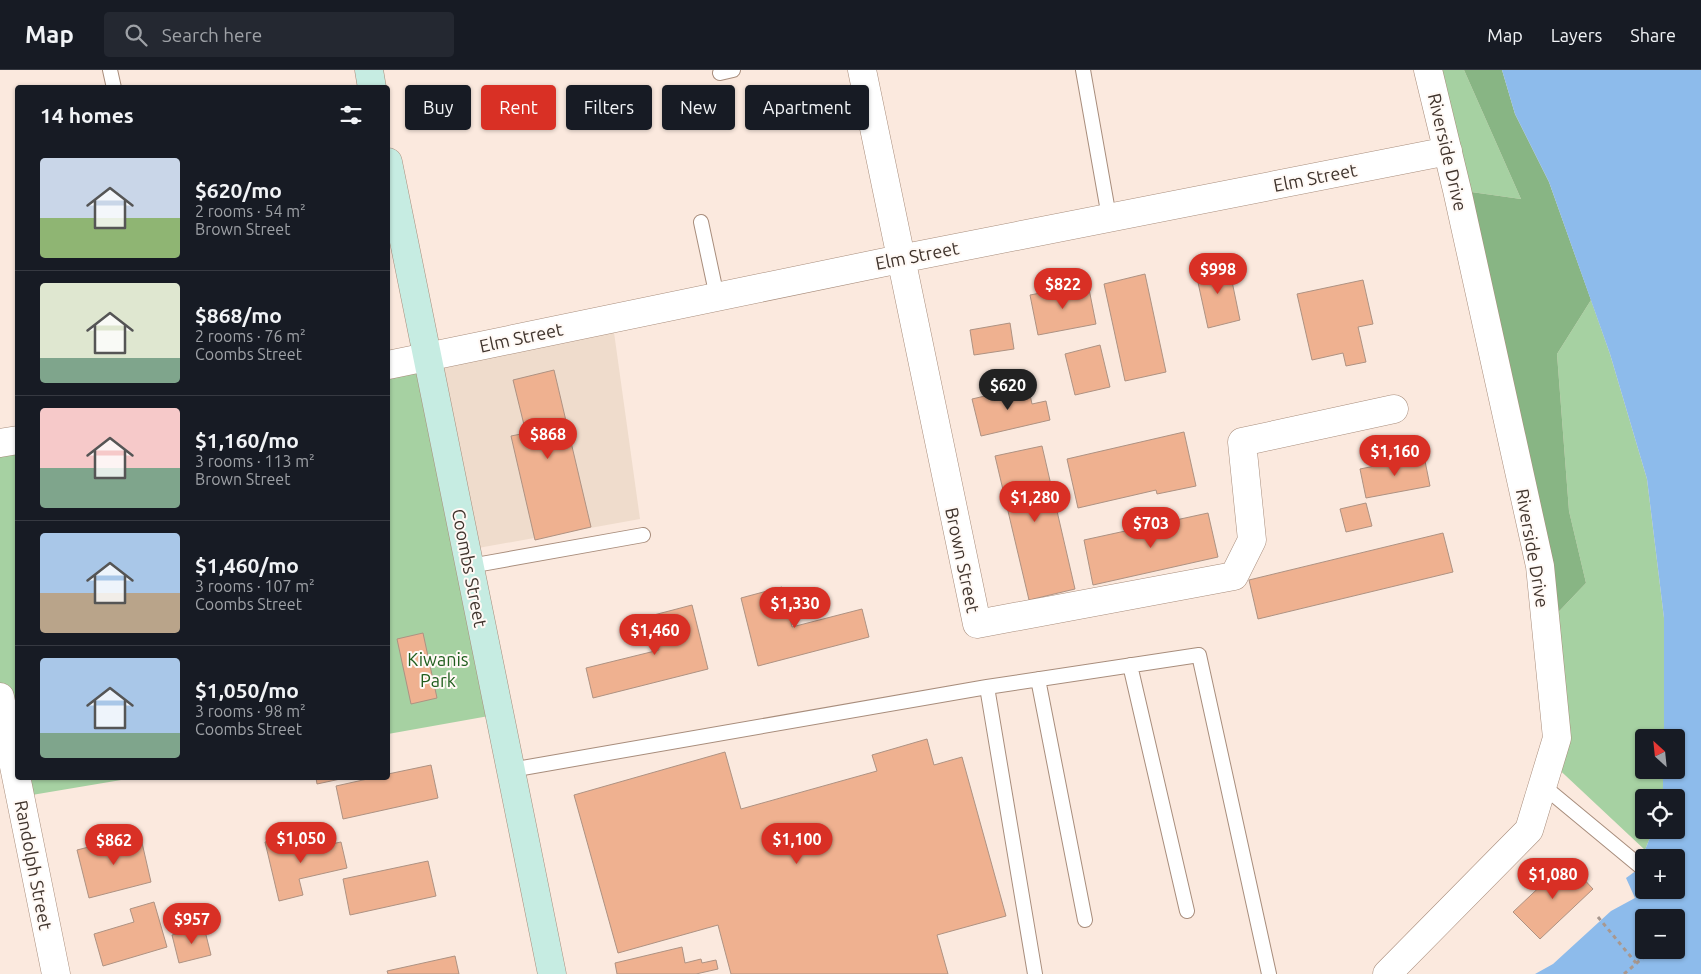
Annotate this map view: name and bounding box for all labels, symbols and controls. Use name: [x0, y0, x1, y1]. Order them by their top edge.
search box: [104, 12, 454, 57]
text: Map: [25, 21, 74, 48]
icon: search: [122, 21, 150, 49]
text: Search here: [162, 24, 262, 46]
text: Map: [1487, 25, 1523, 45]
text: Layers: [1551, 25, 1602, 45]
text: Share: [1630, 25, 1676, 45]
chip: Buy: [405, 85, 471, 130]
chip: Rent: [481, 85, 556, 130]
chip: Filters: [566, 85, 652, 130]
chip: New: [662, 85, 735, 130]
chip: Apartment: [745, 85, 869, 130]
street label: Riverside Drive: [1425, 91, 1471, 213]
icon: filters: [337, 101, 365, 129]
text: 14 homes: [40, 103, 134, 127]
street label: Elm Street: [1272, 159, 1358, 195]
icon: home: [80, 178, 140, 238]
text: $620/mo: [195, 178, 282, 202]
text: 2 rooms · 54 m²: [195, 202, 306, 220]
text: Brown Street: [195, 220, 290, 238]
street label: Elm Street: [874, 237, 960, 273]
pin: $998: [1188, 252, 1248, 295]
text: $998: [1200, 260, 1236, 278]
pin: $822: [1033, 268, 1093, 310]
text: $822: [1045, 275, 1081, 293]
icon: home: [80, 303, 140, 363]
text: $868/mo: [195, 303, 282, 327]
street label: Elm Street: [477, 318, 565, 356]
text: 2 rooms · 76 m²: [195, 327, 306, 345]
text: Coombs Street: [195, 345, 302, 363]
pin: $620: [978, 368, 1038, 411]
text: $620: [990, 376, 1026, 394]
pin: $868: [518, 418, 578, 460]
text: $868: [530, 425, 566, 443]
icon: home: [80, 428, 140, 488]
text: $1,160/mo: [195, 428, 299, 452]
pin: $1,160: [1354, 434, 1436, 477]
text: $1,160: [1370, 442, 1420, 460]
text: 3 rooms · 113 m²: [195, 452, 315, 470]
text: Brown Street: [195, 470, 290, 488]
pin: $1,280: [994, 480, 1076, 523]
street label: Riverside Drive: [1513, 487, 1553, 609]
text: $1,280: [1010, 488, 1060, 506]
street label: Brown Street: [942, 505, 984, 615]
pin: $703: [1121, 506, 1181, 549]
street label: Coombs Street: [449, 507, 491, 629]
text: $703: [1133, 514, 1169, 532]
icon: home: [80, 553, 140, 613]
text: $1,460/mo: [195, 553, 299, 577]
text: 3 rooms · 107 m²: [195, 577, 315, 595]
pin: $1,330: [754, 586, 836, 629]
text: $1,330: [770, 594, 820, 612]
text: Coombs Street: [195, 595, 302, 613]
pin: $1,460: [614, 614, 696, 656]
text: $1,460: [630, 621, 680, 639]
park label: Kiwanis Park: [407, 649, 469, 690]
icon: home: [80, 678, 140, 738]
text: $1,050/mo: [195, 678, 299, 702]
text: 3 rooms · 98 m²: [195, 702, 306, 720]
text: Coombs Street: [195, 720, 302, 738]
north arrow: [1635, 729, 1685, 779]
map controls: [1635, 729, 1685, 959]
button: locate: [1635, 789, 1685, 839]
street label: Randolph Street: [12, 798, 56, 932]
pin: $1,050: [260, 822, 342, 864]
pin: $1,100: [756, 822, 838, 865]
pin: $862: [84, 824, 144, 866]
text: $1,050: [276, 829, 326, 847]
text: $1,100: [772, 830, 822, 848]
text: $862: [96, 831, 132, 849]
button: +: [1635, 849, 1685, 899]
pin: $1,080: [1512, 858, 1594, 900]
text: $1,080: [1528, 865, 1578, 883]
pin: $957: [162, 902, 222, 945]
button: −: [1635, 909, 1685, 959]
text: $957: [174, 910, 210, 928]

